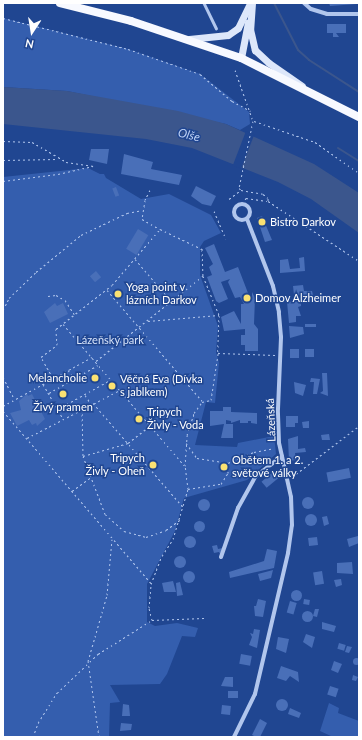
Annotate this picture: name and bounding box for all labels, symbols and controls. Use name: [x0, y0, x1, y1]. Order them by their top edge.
north arrow: [12, 12, 52, 52]
text: N: [24, 37, 35, 51]
water label: Olše: [177, 125, 201, 145]
place label: Bistro Darkov: [270, 215, 336, 229]
marker: Bistro Darkov: [257, 217, 267, 227]
place label: Yoga point v lázních Darkov: [126, 281, 197, 307]
marker: Yoga point v lázních Darkov: [113, 289, 123, 299]
place label: Domov Alzheimer: [255, 291, 342, 305]
marker: Domov Alzheimer: [242, 293, 252, 303]
park label: Lázeňský park: [76, 333, 144, 347]
place label: Melancholie: [28, 371, 87, 385]
marker: Melancholie: [90, 373, 100, 383]
place label: Věčná Eva (Dívka s jablkem): [120, 373, 203, 399]
marker: Věčná Eva (Dívka s jablkem): [107, 381, 117, 391]
marker: Živý pramen: [58, 389, 68, 399]
street label: Lázeňská: [264, 398, 278, 442]
place label: Živý pramen: [33, 400, 93, 414]
place label: Tripych Živly - Voda: [147, 406, 204, 432]
marker: Tripych Živly - Voda: [134, 414, 144, 424]
place label: Tripych Živly - Oheň: [85, 452, 145, 478]
place label: Obětem 1. a 2. světové války: [232, 454, 303, 480]
marker: Tripych Živly - Oheň: [148, 460, 158, 470]
marker: Obětem 1. a 2. světové války: [219, 462, 229, 472]

